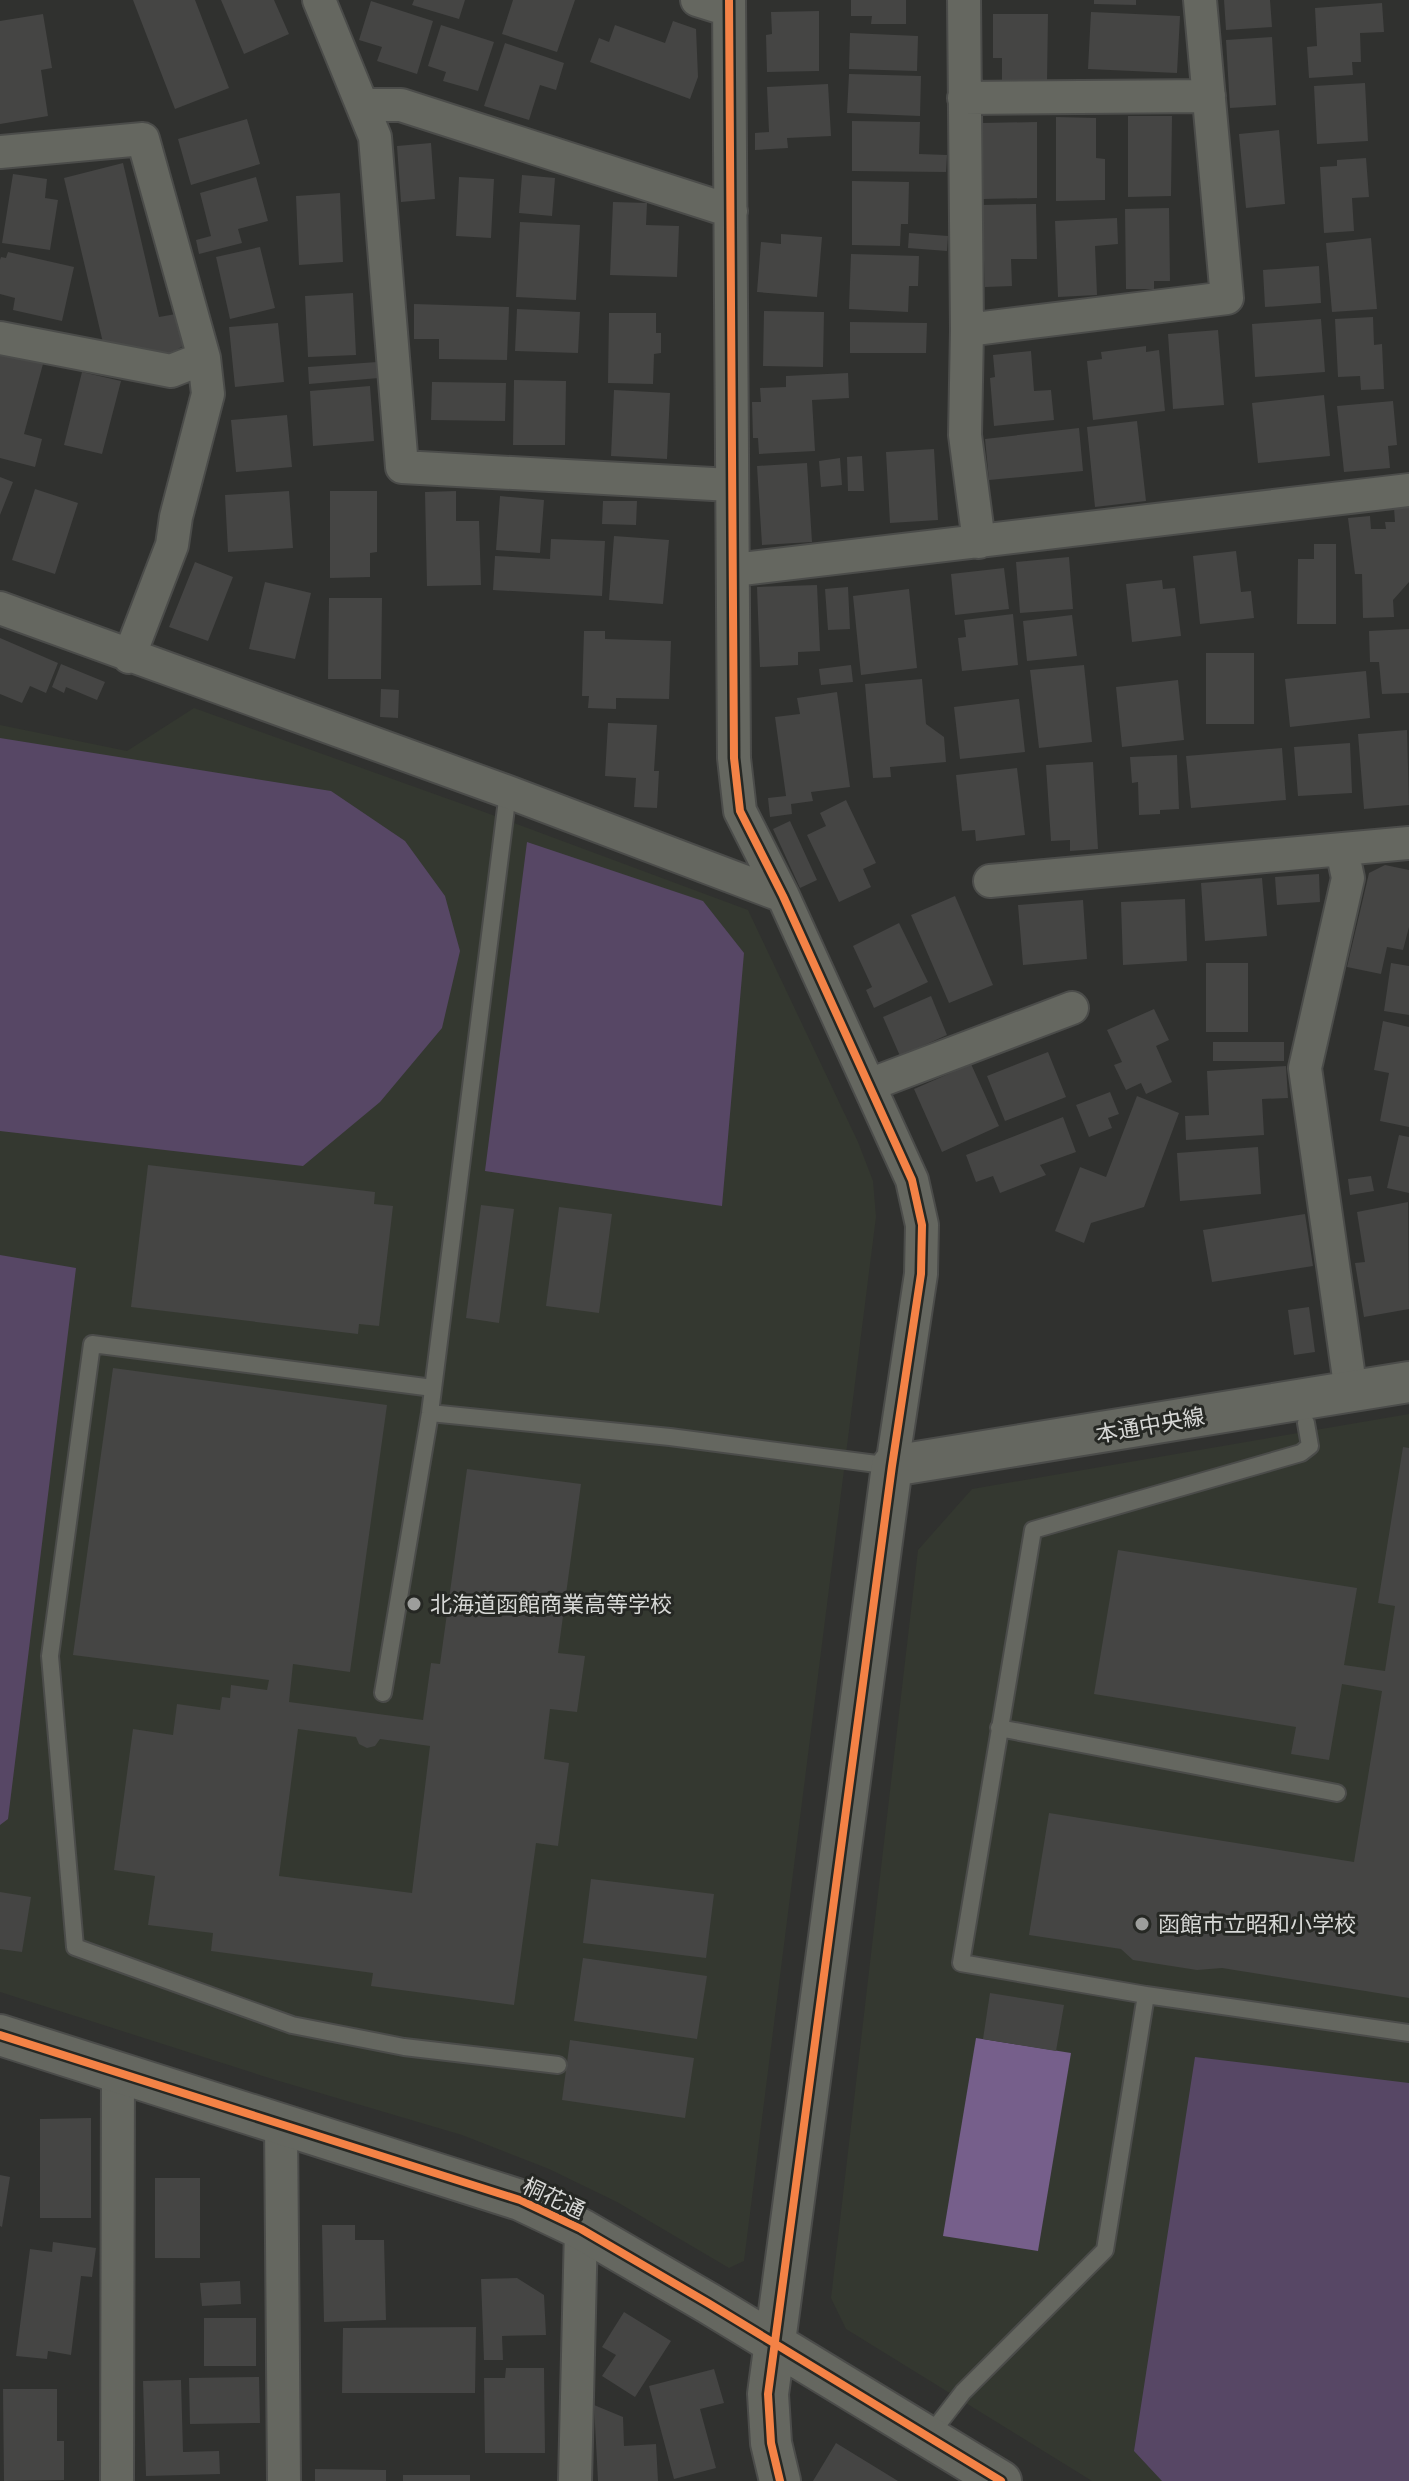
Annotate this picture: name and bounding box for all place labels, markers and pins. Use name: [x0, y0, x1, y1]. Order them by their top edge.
place label: 北海道函館商業高等学校: [430, 1589, 672, 1620]
marker: 北海道函館商業高等学校: [405, 1595, 423, 1613]
place label: 函館市立昭和小学校: [1158, 1909, 1356, 1940]
marker: 函館市立昭和小学校: [1133, 1915, 1151, 1933]

